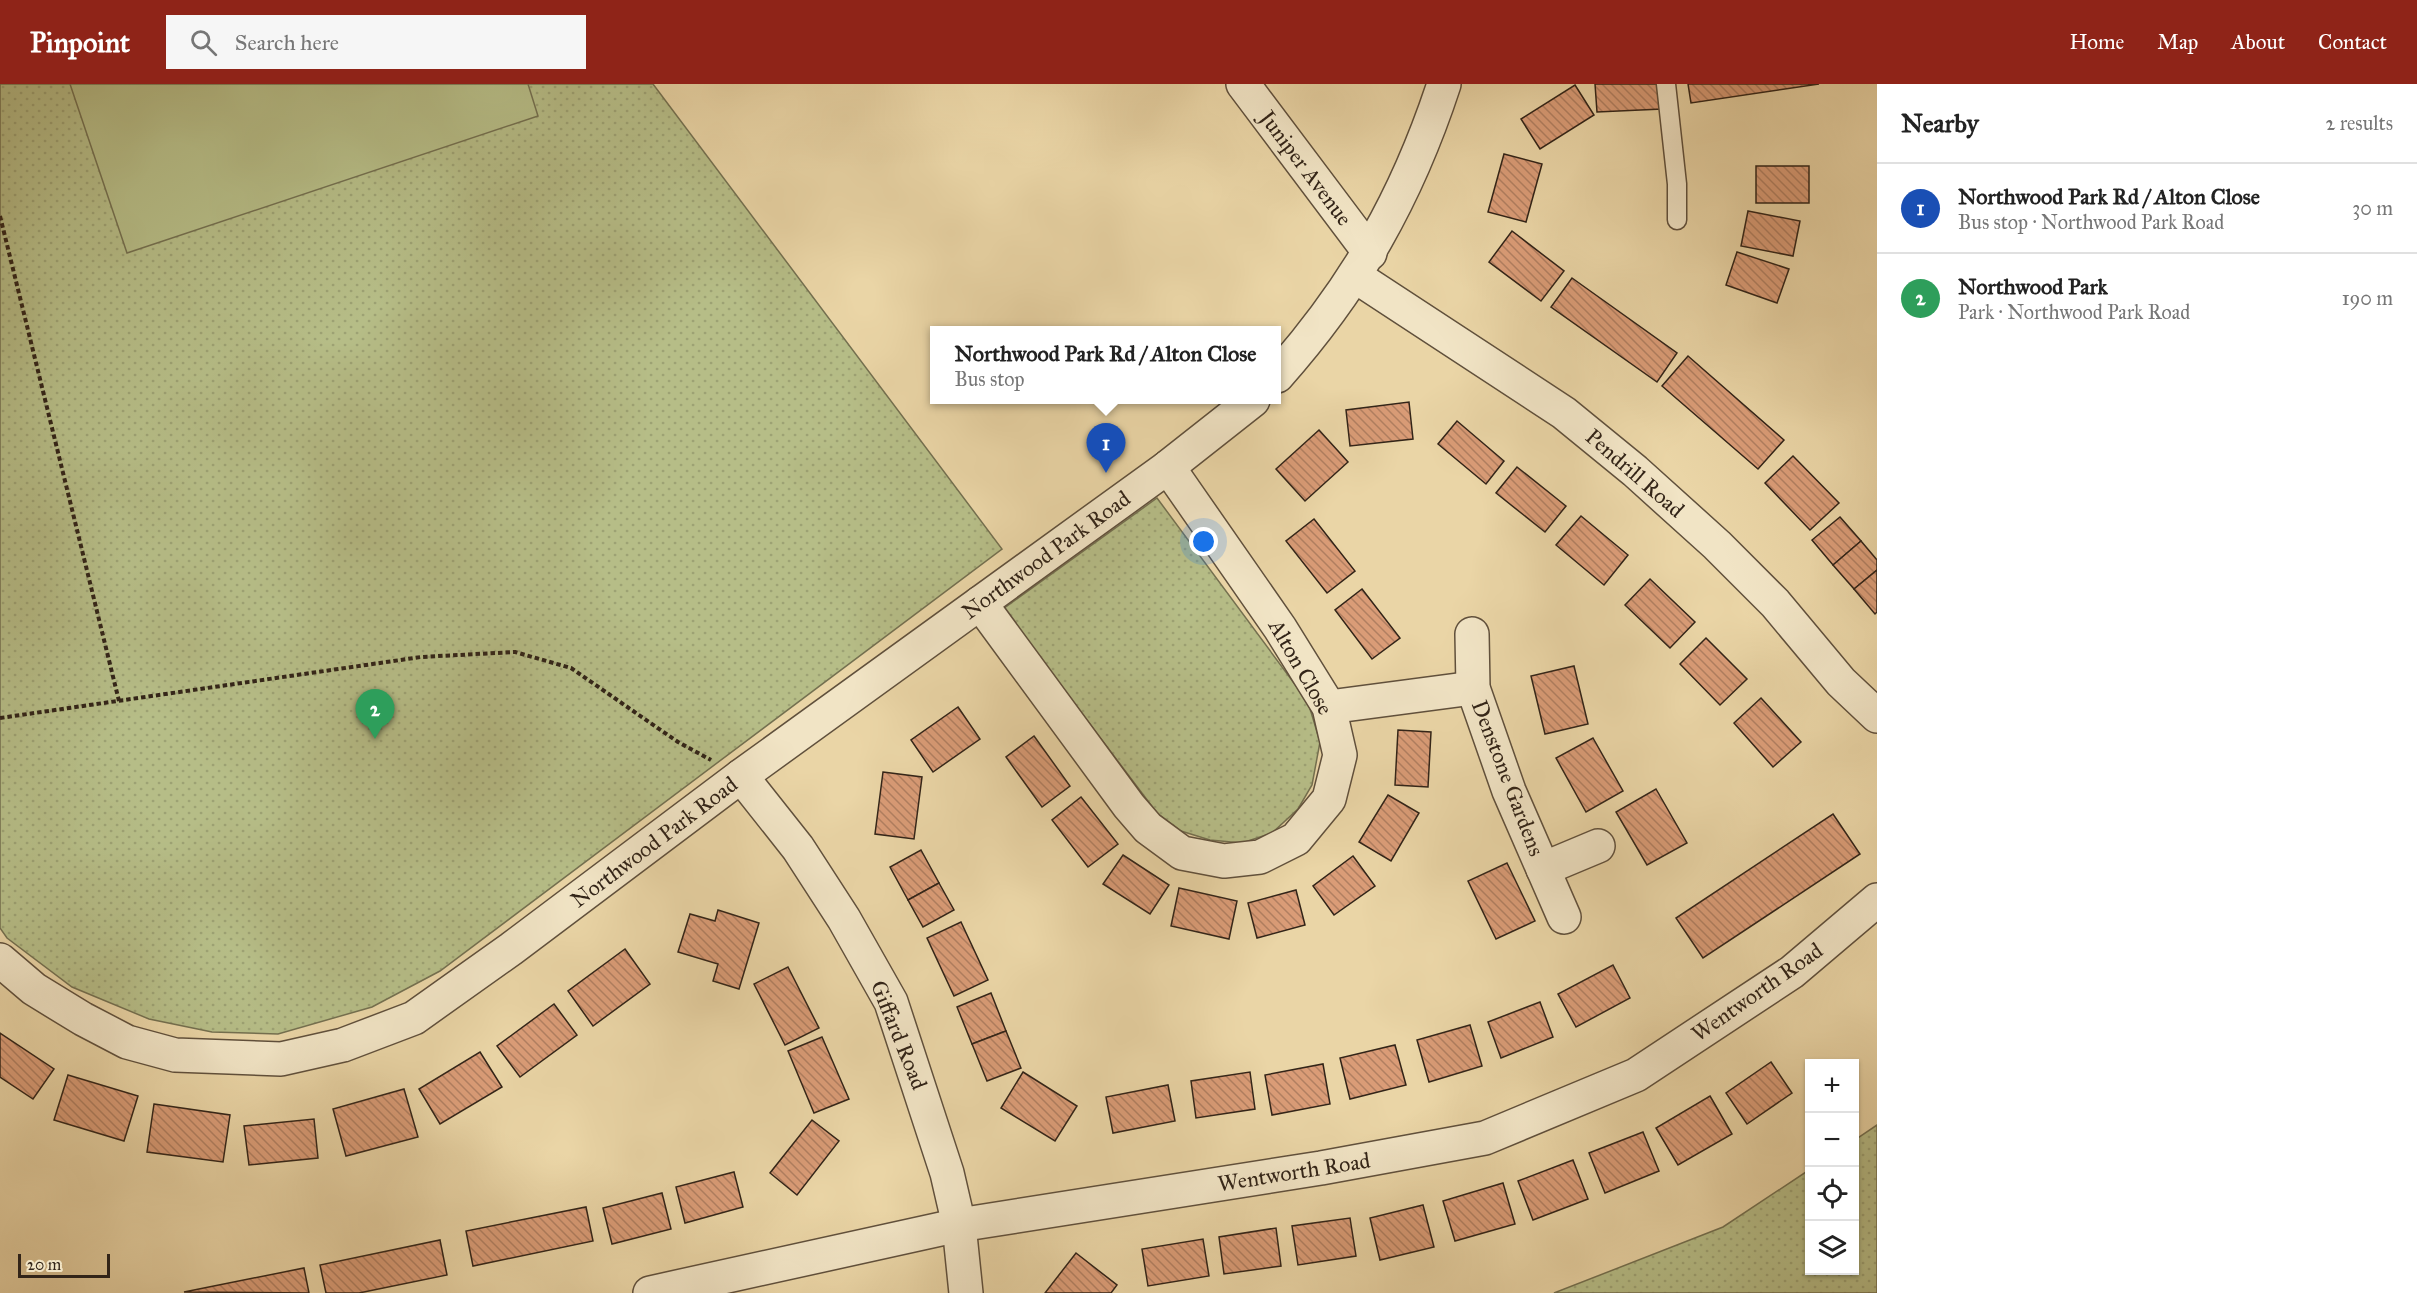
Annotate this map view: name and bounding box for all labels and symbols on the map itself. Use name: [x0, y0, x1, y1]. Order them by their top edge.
street label: Juniper Avenue: [1253, 103, 1358, 231]
street label: Pendrill Road: [1580, 423, 1690, 523]
pin: 1: [1086, 424, 1126, 473]
street label: Northwood Park Road: [957, 485, 1135, 625]
your location: [1189, 527, 1218, 556]
street label: Alton Close: [1262, 614, 1339, 720]
pin: 2: [356, 690, 394, 739]
street label: Denstone Gardens: [1466, 696, 1550, 860]
street label: Northwood Park Road: [565, 771, 743, 913]
street label: Wentworth Road: [1686, 937, 1828, 1047]
street label: Giffard Road: [865, 976, 933, 1094]
street label: Wentworth Road: [1216, 1147, 1372, 1197]
scale bar: [18, 1251, 110, 1278]

